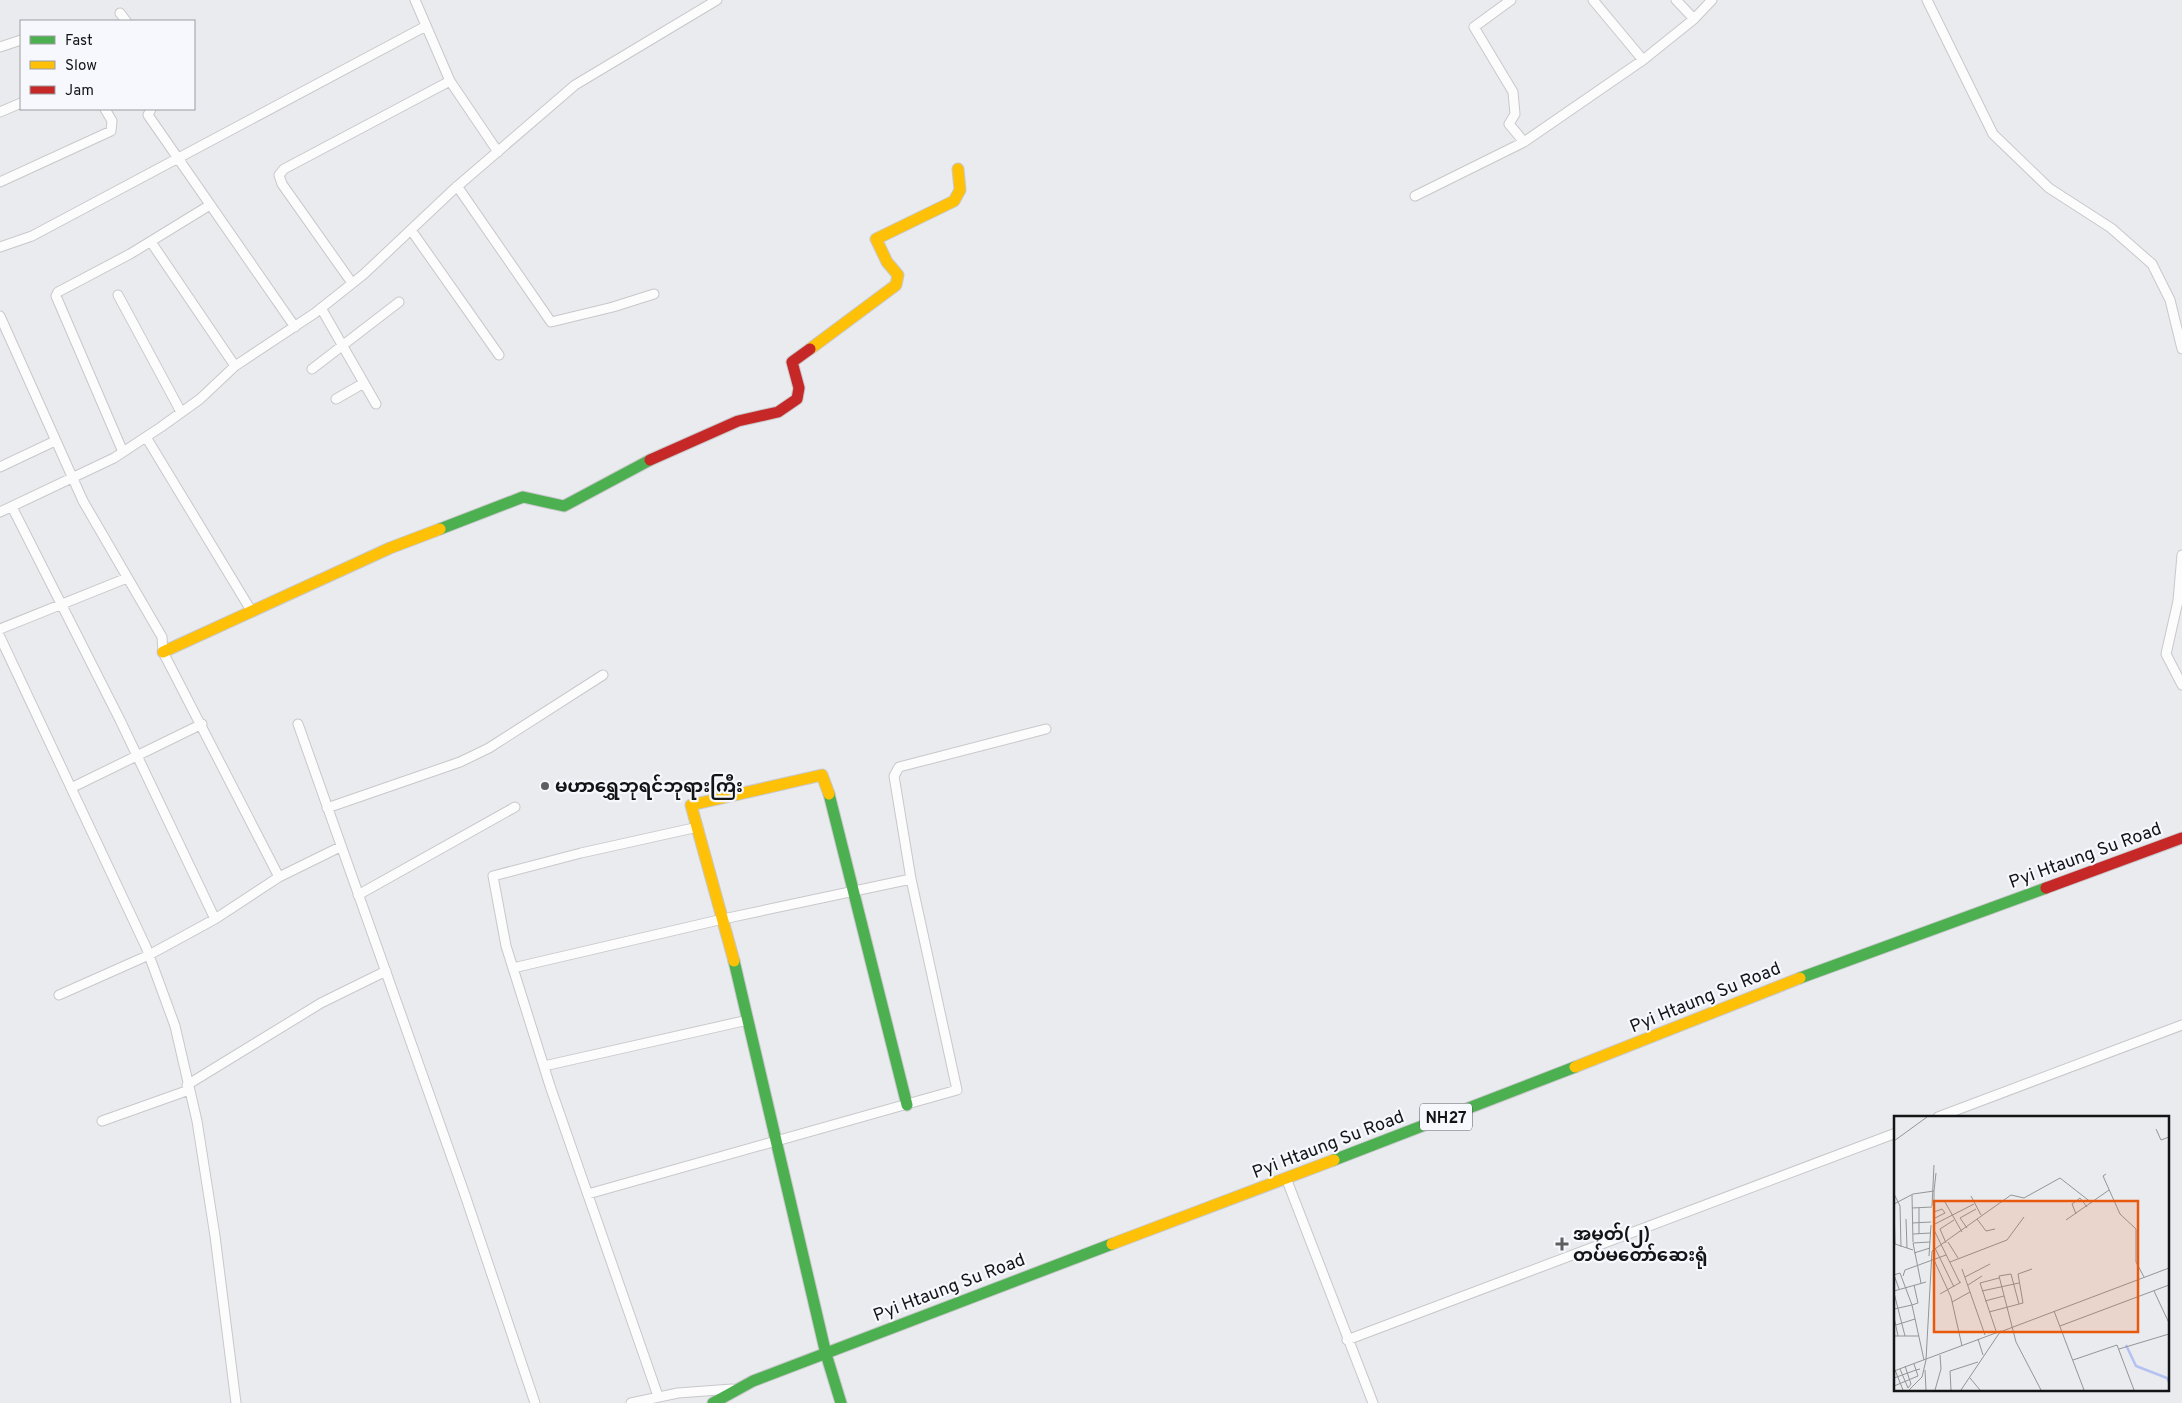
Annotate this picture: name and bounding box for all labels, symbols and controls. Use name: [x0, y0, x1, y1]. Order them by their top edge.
legend: [20, 20, 195, 110]
text: Fast: [65, 32, 93, 51]
text: Slow: [65, 57, 97, 76]
text: Jam: [65, 82, 94, 101]
place label: မဟာရွှေဘုရင်ဘုရားကြီး: [555, 774, 743, 800]
marker: မဟာရွှေဘုရင်ဘုရားကြီး: [539, 780, 551, 792]
street label: Pyi Htaung Su Road: [2006, 818, 2165, 895]
street label: Pyi Htaung Su Road: [1627, 958, 1784, 1039]
road number: NH27: [1420, 1104, 1472, 1130]
street label: Pyi Htaung Su Road: [1249, 1106, 1408, 1185]
inset map: [1894, 1116, 2170, 1390]
place label: အမှတ်(၂) တပ်မတော်ဆေးရုံ: [1573, 1222, 1708, 1269]
marker: အမှတ်(၂) တပ်မတော်ဆေးရုံ: [1555, 1237, 1569, 1251]
street label: Pyi Htaung Su Road: [870, 1249, 1029, 1328]

